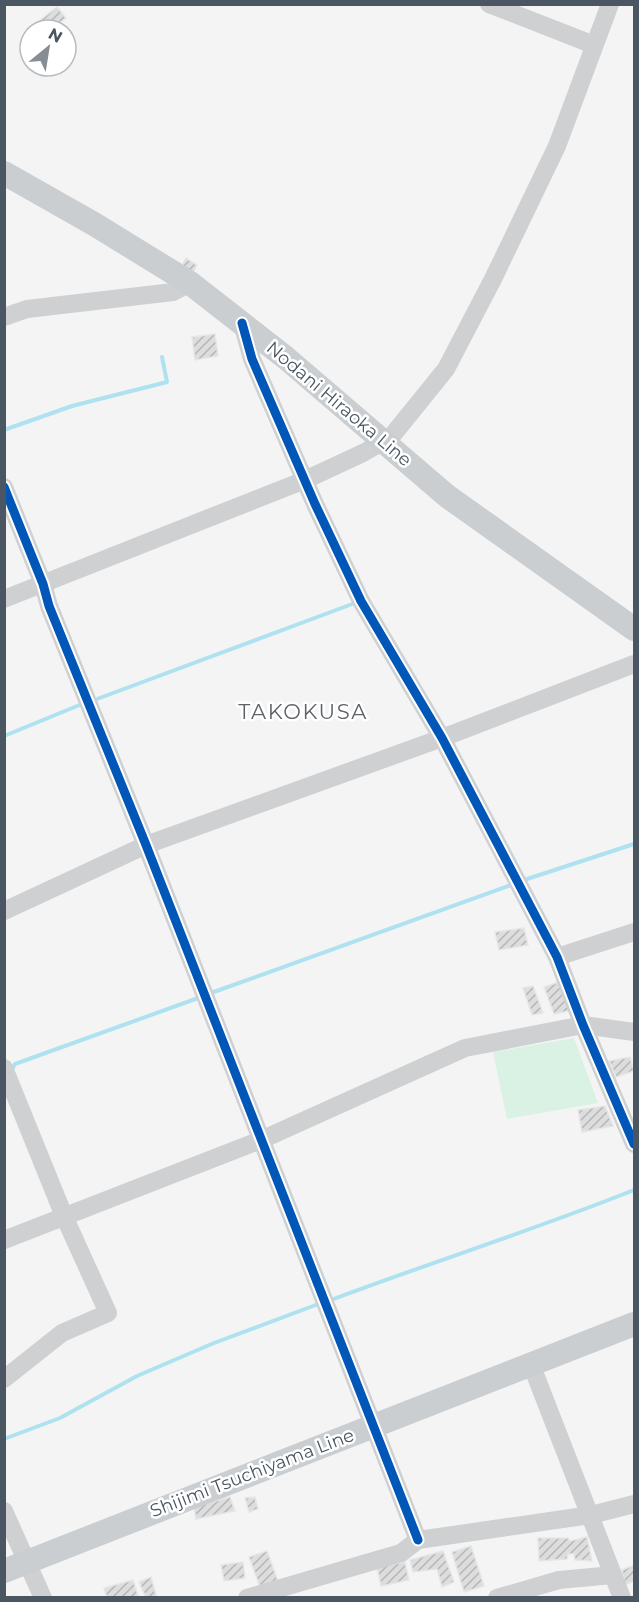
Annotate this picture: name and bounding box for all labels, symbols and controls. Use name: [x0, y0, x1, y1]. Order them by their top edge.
north arrow: [18, 18, 78, 78]
text: N: [45, 24, 66, 47]
street label: Nodani Hiraoka Line: [262, 337, 416, 471]
district label: TAKOKUSA: [238, 699, 368, 724]
street label: Shijimi Tsuchiyama Line: [147, 1424, 357, 1522]

